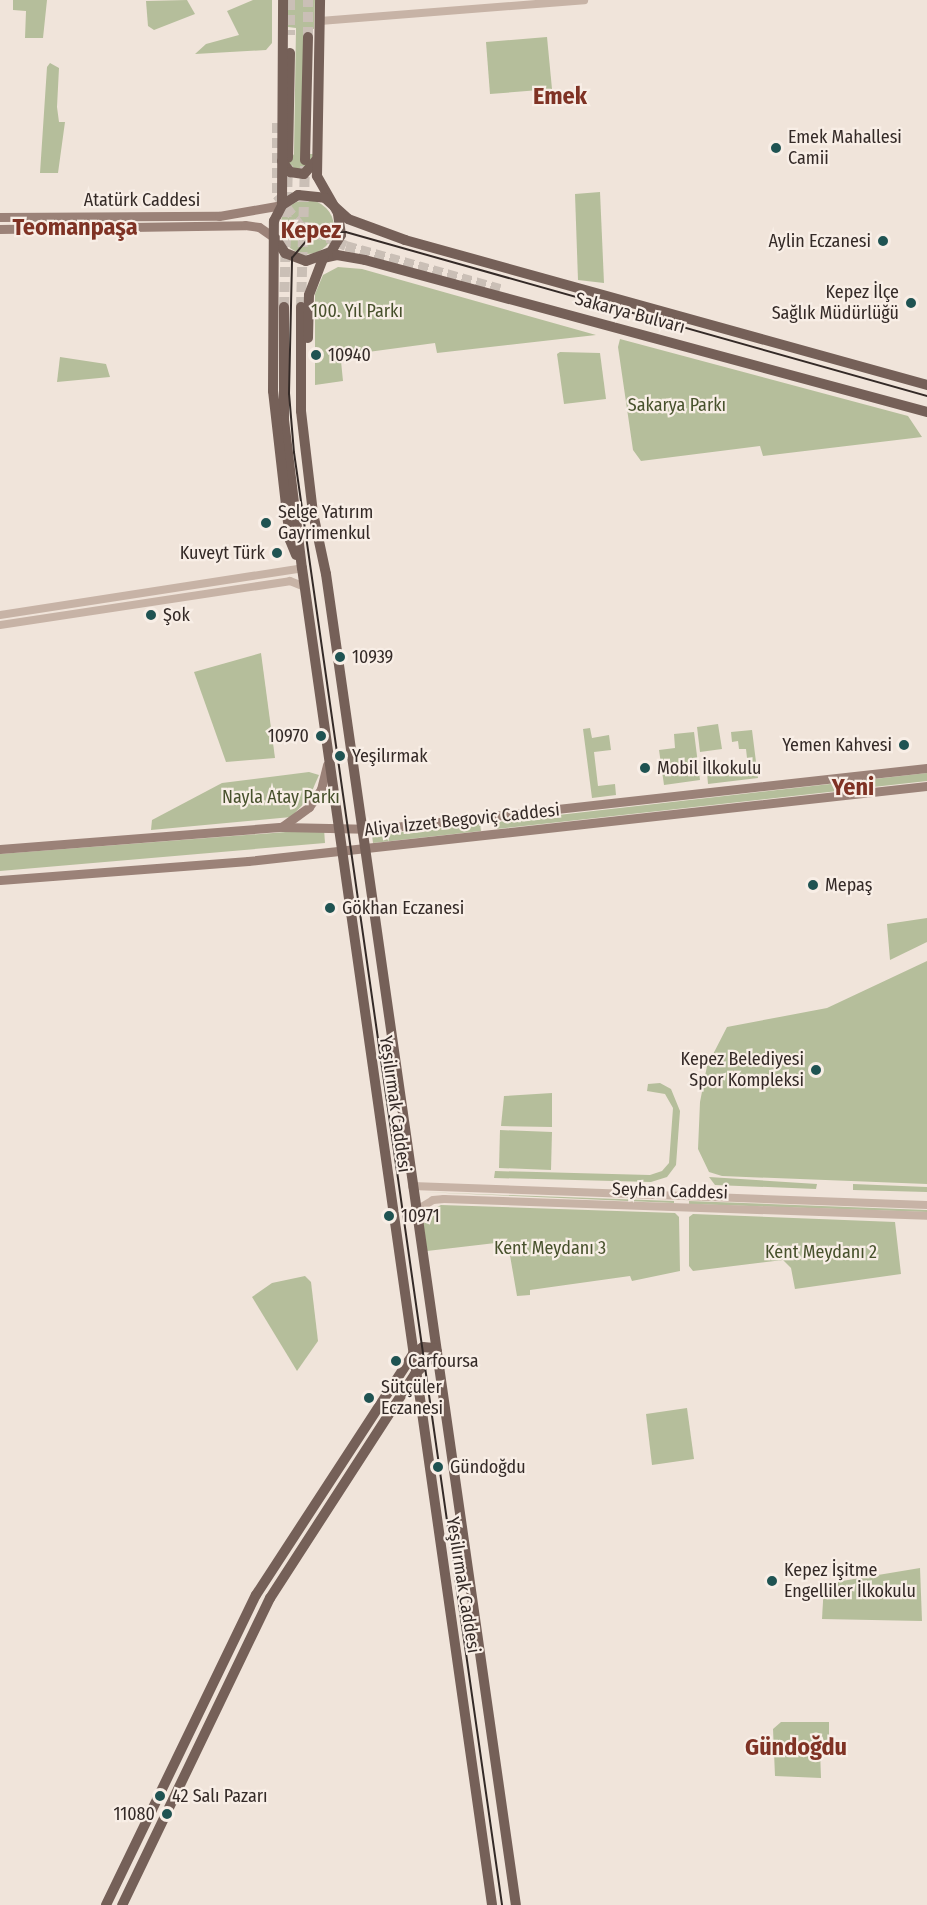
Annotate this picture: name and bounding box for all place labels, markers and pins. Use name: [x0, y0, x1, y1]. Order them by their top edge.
place label: Emek Mahallesi Camii: [788, 127, 902, 170]
marker: Emek Mahallesi Camii: [769, 141, 783, 155]
place label: Aylin Eczanesi: [768, 230, 871, 252]
marker: Aylin Eczanesi: [876, 234, 890, 248]
place label: Kepez İlçe Sağlık Müdürlüğü: [772, 282, 899, 324]
marker: Kepez İlçe Sağlık Müdürlüğü: [904, 296, 918, 310]
place label: 10940: [328, 344, 371, 366]
marker: 10940: [309, 348, 323, 362]
place label: Selge Yatırım Gayrimenkul: [278, 502, 373, 544]
marker: Selge Yatırım Gayrimenkul: [259, 516, 273, 530]
place label: Kuveyt Türk: [180, 542, 265, 564]
marker: Kuveyt Türk: [270, 546, 284, 560]
place label: Şok: [163, 604, 190, 626]
marker: Şok: [144, 608, 158, 622]
place label: 10939: [352, 646, 393, 668]
marker: 10939: [333, 650, 347, 664]
place label: 10970: [268, 725, 309, 747]
marker: 10970: [314, 729, 328, 743]
place label: Yemen Kahvesi: [782, 734, 892, 756]
marker: Yemen Kahvesi: [897, 738, 911, 752]
place label: Yeşilırmak: [352, 745, 428, 767]
marker: Yeşilırmak: [333, 749, 347, 763]
place label: Mobil İlkokulu: [657, 757, 761, 779]
marker: Mobil İlkokulu: [638, 761, 652, 775]
place label: Mepaş: [825, 874, 872, 896]
marker: Mepaş: [806, 878, 820, 892]
place label: Gökhan Eczanesi: [342, 897, 464, 919]
marker: Gökhan Eczanesi: [323, 901, 337, 915]
place label: Kepez Belediyesi Spor Kompleksi: [681, 1049, 804, 1092]
marker: Kepez Belediyesi Spor Kompleksi: [809, 1063, 823, 1077]
place label: 10971: [401, 1205, 440, 1227]
marker: 10971: [382, 1209, 396, 1223]
place label: Carfoursa: [408, 1350, 479, 1372]
marker: Carfoursa: [389, 1354, 403, 1368]
place label: Sütçüler Eczanesi: [381, 1377, 443, 1420]
marker: Sütçüler Eczanesi: [362, 1391, 376, 1405]
place label: Gündoğdu: [450, 1456, 526, 1478]
marker: Gündoğdu: [431, 1460, 445, 1474]
place label: Kepez İşitme Engelliler İlkokulu: [784, 1560, 916, 1602]
marker: Kepez İşitme Engelliler İlkokulu: [765, 1574, 779, 1588]
place label: 42 Salı Pazarı: [172, 1785, 268, 1807]
marker: 42 Salı Pazarı: [153, 1789, 167, 1803]
place label: 11080: [113, 1803, 155, 1825]
marker: 11080: [160, 1807, 174, 1821]

